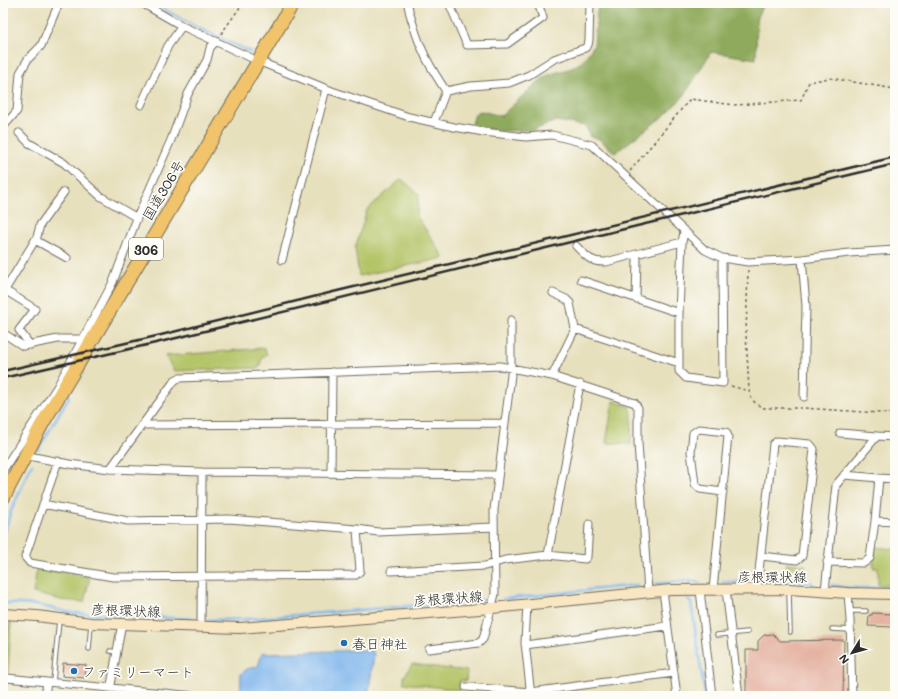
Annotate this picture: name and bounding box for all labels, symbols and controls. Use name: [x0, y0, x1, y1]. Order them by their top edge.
street label: 国道306号: [138, 156, 188, 224]
road number: 306: [129, 238, 163, 260]
street label: 彦根環状線: [737, 567, 807, 586]
street label: 彦根環状線: [412, 586, 484, 610]
street label: 彦根環状線: [91, 599, 161, 621]
north arrow: [832, 633, 872, 673]
place label: 春日神社: [352, 634, 408, 653]
marker: 春日神社: [339, 638, 349, 648]
text: N: [835, 651, 852, 667]
place label: ファミリーマート: [82, 662, 194, 681]
marker: ファミリーマート: [69, 666, 79, 676]

